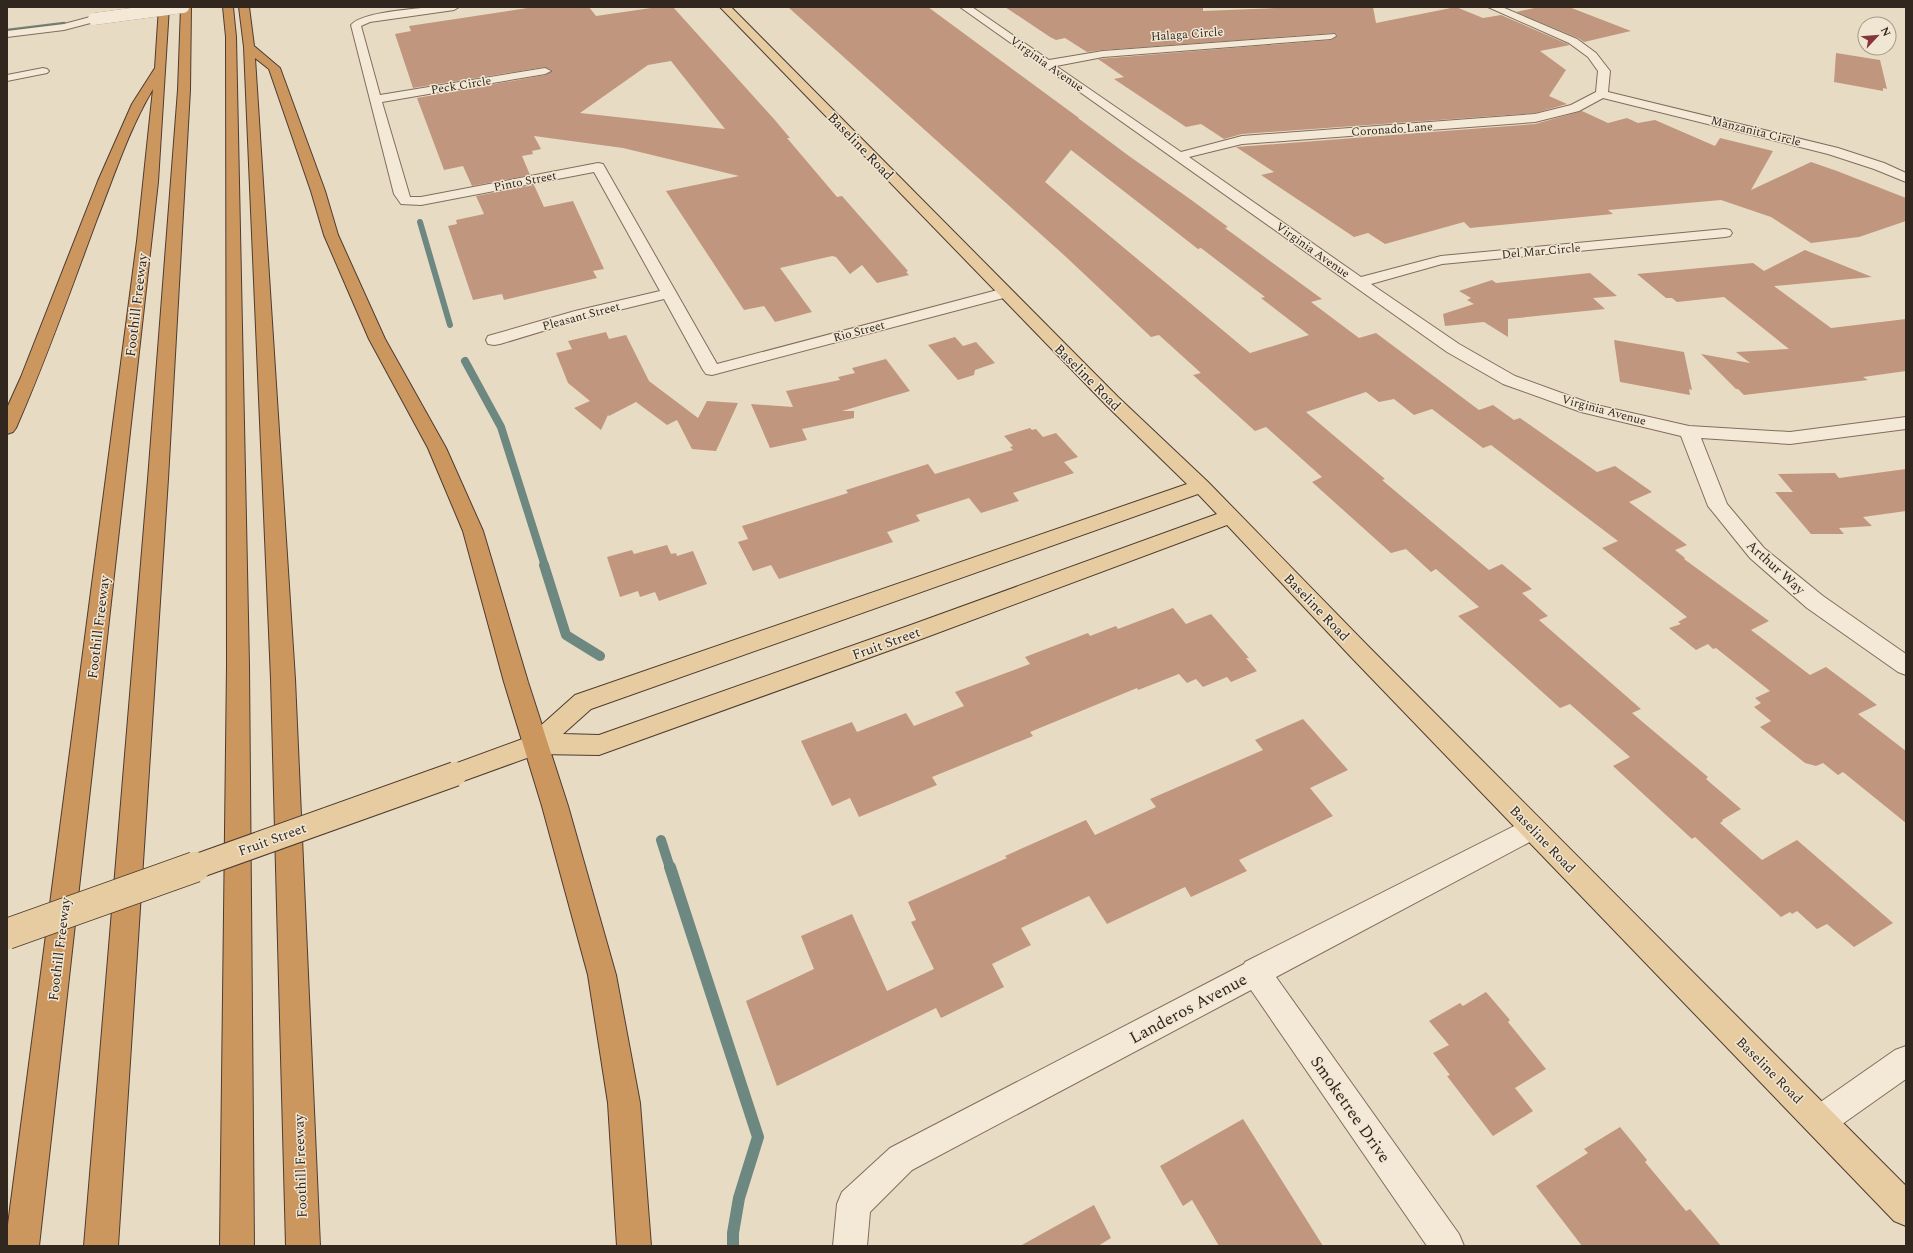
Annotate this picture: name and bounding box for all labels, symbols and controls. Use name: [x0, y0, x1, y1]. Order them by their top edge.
north arrow: [1857, 16, 1897, 56]
street label: Halaga Circle: [1150, 22, 1224, 47]
text: N: [1876, 24, 1895, 40]
street label: Virginia Avenue: [1006, 32, 1088, 97]
street label: Peck Circle: [429, 71, 493, 100]
street label: Baseline Road: [823, 108, 899, 185]
street label: Manzanita Circle: [1709, 111, 1803, 152]
street label: Coronado Lane: [1351, 117, 1434, 142]
street label: Pinto Street: [492, 166, 558, 197]
street label: Virginia Avenue: [1272, 218, 1354, 283]
street label: Del Mar Circle: [1501, 239, 1581, 264]
street label: Foothill Freeway: [120, 251, 153, 358]
street label: Pleasant Street: [540, 297, 622, 336]
street label: Rio Street: [831, 315, 887, 347]
street label: Baseline Road: [1049, 339, 1126, 416]
street label: Virginia Avenue: [1559, 390, 1648, 431]
street label: Arthur Way: [1742, 535, 1811, 600]
street label: Baseline Road: [1279, 569, 1355, 646]
street label: Foothill Freeway: [82, 573, 115, 680]
street label: Fruit Street: [849, 621, 923, 666]
street label: Baseline Road: [1505, 801, 1581, 878]
street label: Fruit Street: [235, 817, 309, 862]
street label: Foothill Freeway: [43, 895, 76, 1002]
street label: Landeros Avenue: [1125, 967, 1252, 1051]
street label: Baseline Road: [1731, 1032, 1808, 1109]
street label: Smoketree Drive: [1304, 1051, 1397, 1168]
street label: Foothill Freeway: [288, 1112, 313, 1218]

